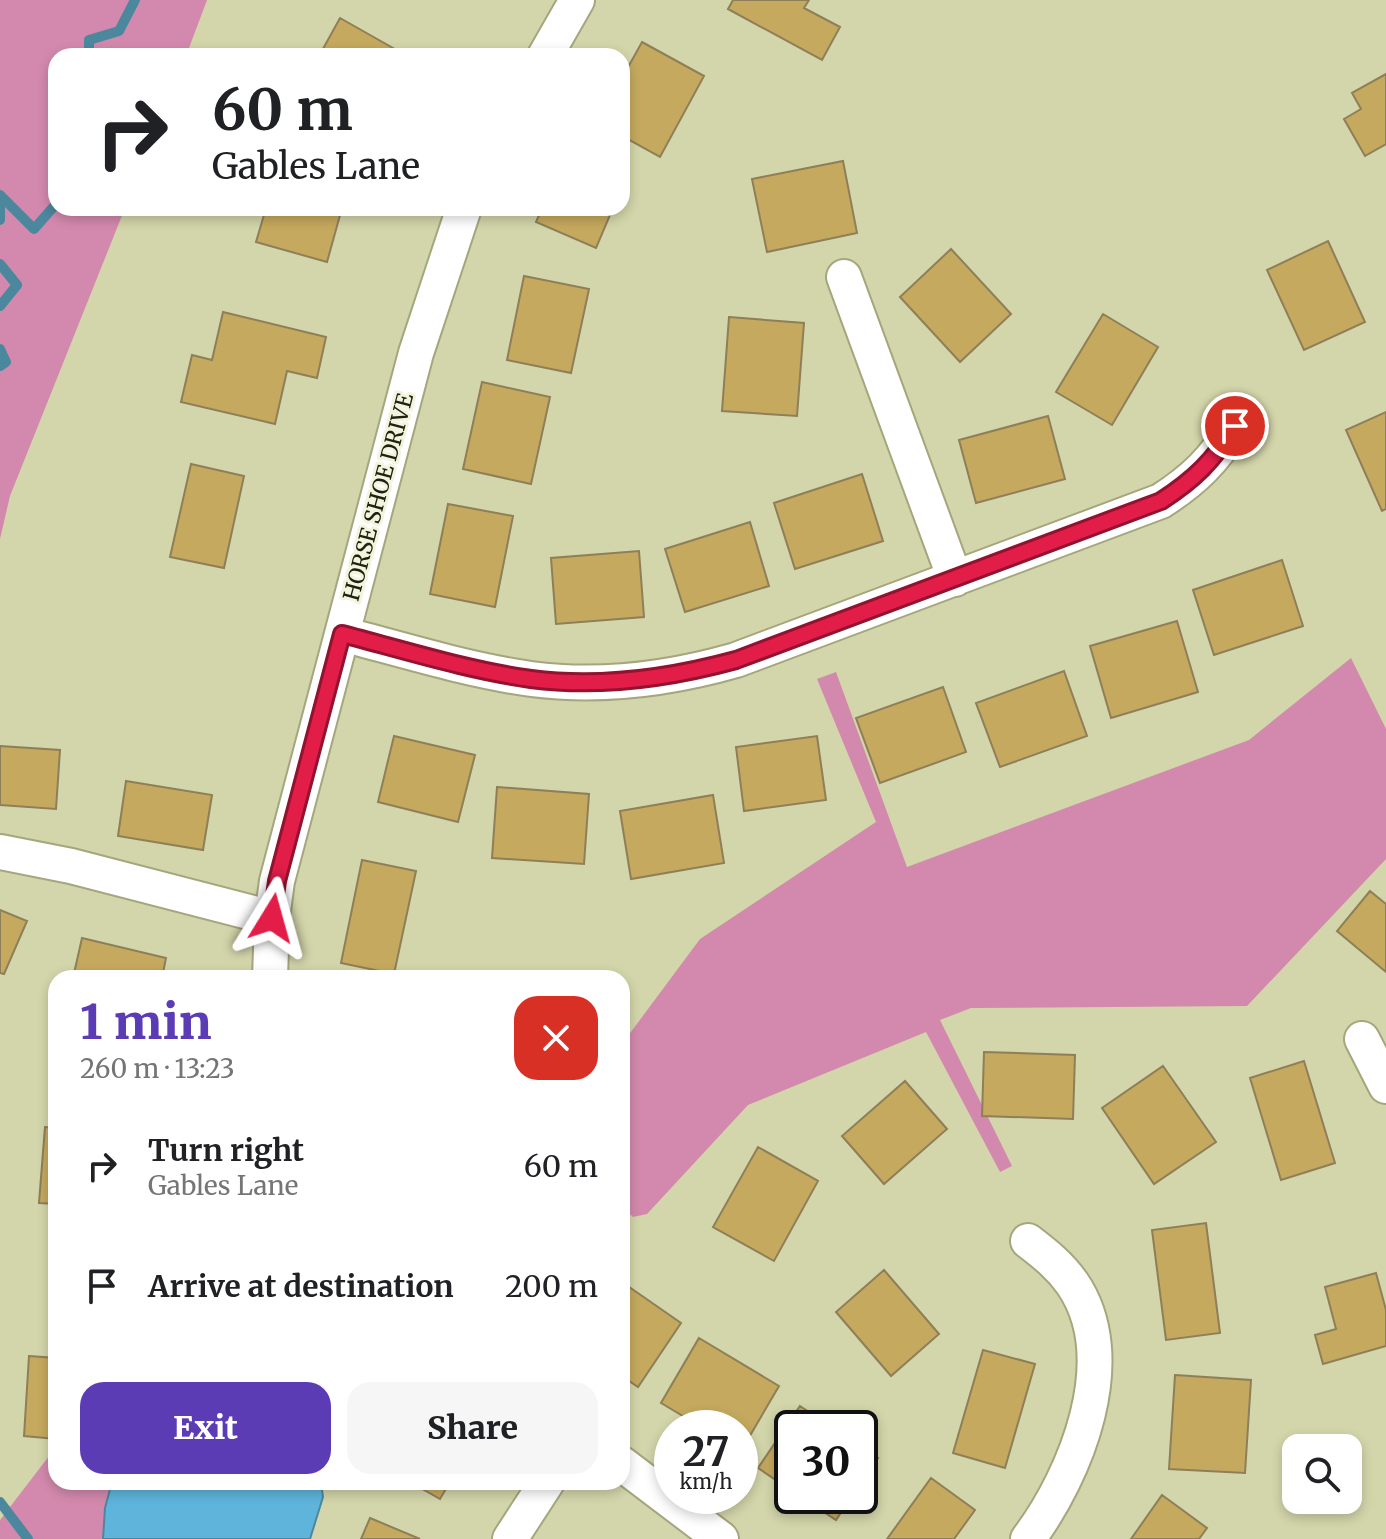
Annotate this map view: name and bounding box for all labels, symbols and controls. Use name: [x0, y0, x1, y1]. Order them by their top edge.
text: 60 m: [212, 75, 353, 145]
icon: right: [80, 80, 184, 184]
text: Gables Lane: [212, 144, 420, 189]
street label: HORSE SHOE DRIVE: [337, 390, 419, 604]
pin: [1201, 392, 1269, 460]
icon: arrive: [1213, 404, 1257, 448]
position arrow: [230, 876, 314, 960]
text: 1 min: [80, 992, 212, 1052]
button: close: [514, 996, 598, 1080]
text: 260 m · 13:23: [80, 1052, 235, 1085]
text: Turn right: [148, 1131, 304, 1169]
icon: right: [80, 1144, 124, 1188]
text: 60 m: [524, 1147, 598, 1185]
text: Gables Lane: [148, 1169, 298, 1202]
icon: arrive: [80, 1264, 124, 1308]
text: Arrive at destination: [148, 1267, 454, 1305]
text: 200 m: [505, 1267, 598, 1305]
button: Exit: [80, 1382, 331, 1474]
button: Share: [347, 1382, 598, 1474]
speed limit sign: 30: [774, 1410, 878, 1514]
text: 27: [683, 1427, 729, 1477]
map controls: [1282, 1434, 1362, 1514]
button: search: [1282, 1434, 1362, 1514]
text: km/h: [680, 1469, 732, 1494]

